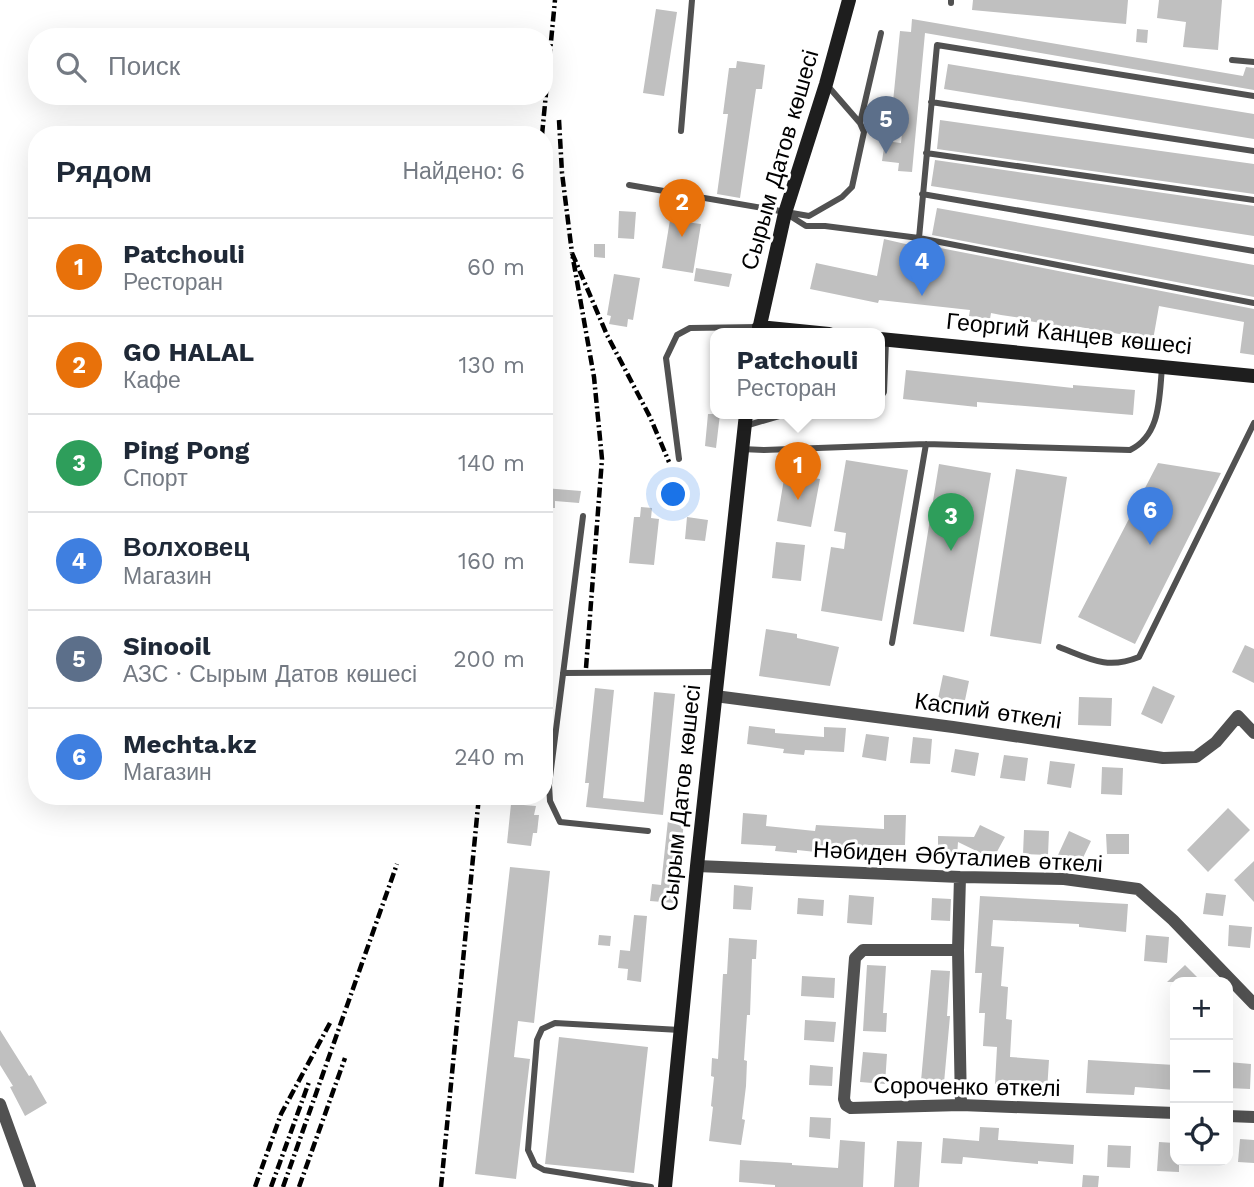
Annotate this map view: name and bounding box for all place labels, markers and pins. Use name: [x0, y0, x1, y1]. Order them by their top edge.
pin: 5: [863, 96, 909, 154]
pin: 2: [659, 179, 705, 237]
pin: 4: [899, 238, 945, 296]
pin: 1: [775, 442, 821, 500]
pin: 6: [1127, 487, 1173, 545]
pin: 3: [928, 493, 974, 551]

